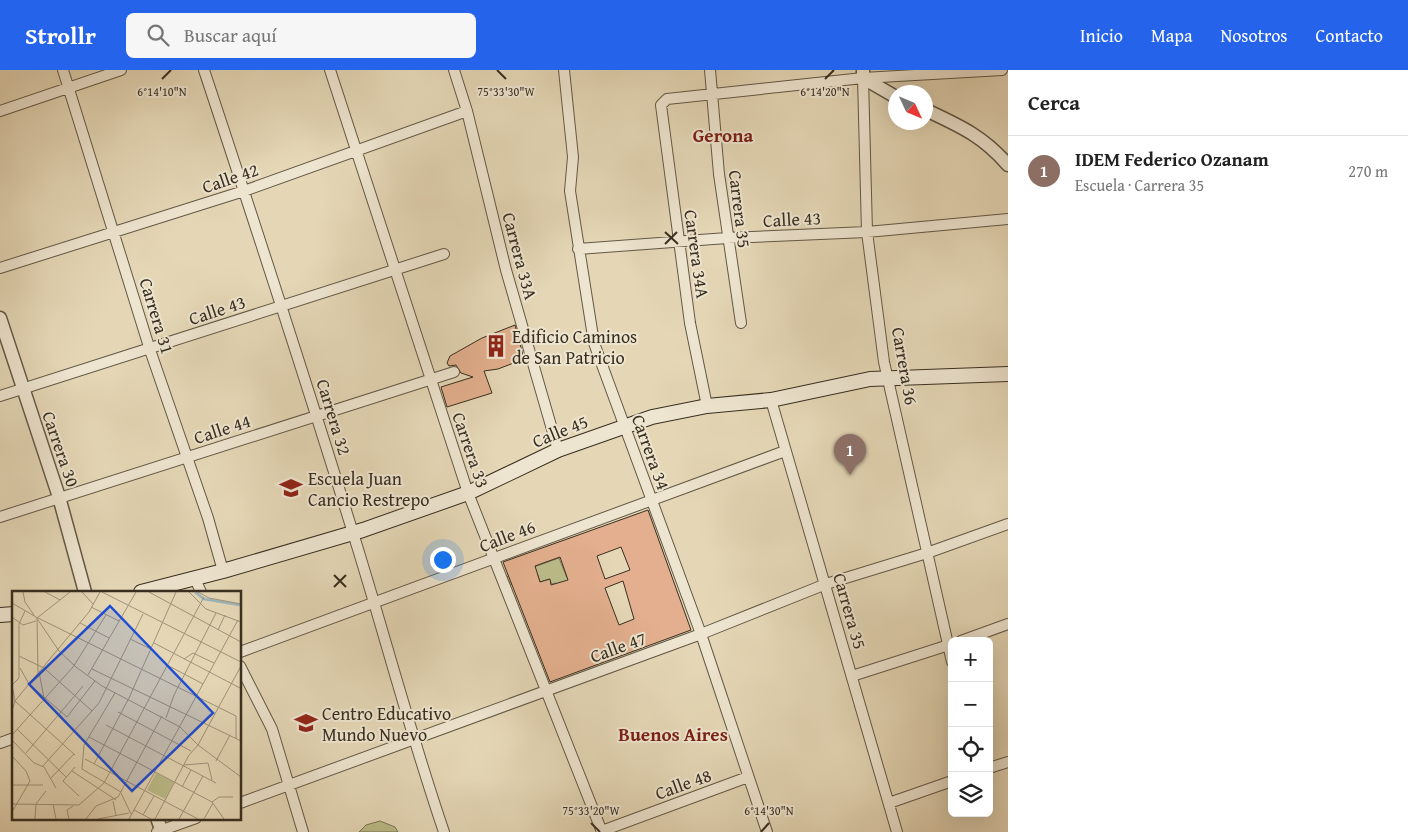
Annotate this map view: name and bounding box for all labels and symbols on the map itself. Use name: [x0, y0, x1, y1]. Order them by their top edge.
text: 6°14'10"N: [137, 83, 187, 100]
text: 75°33'30"W: [477, 83, 536, 100]
text: 6°14'20"N: [800, 83, 850, 100]
north arrow: [888, 85, 933, 130]
district label: Gerona: [693, 121, 753, 149]
street label: Calle 42: [198, 156, 262, 200]
street label: Carrera 35: [722, 168, 758, 250]
street label: Calle 43: [762, 204, 822, 234]
street label: Carrera 34A: [677, 208, 717, 300]
street label: Carrera 33A: [495, 209, 545, 303]
street label: Carrera 31: [133, 275, 181, 357]
street label: Calle 43: [185, 288, 249, 332]
place label: Edificio Caminos de San Patricio: [512, 323, 637, 371]
street label: Carrera 36: [885, 325, 925, 407]
building icon: Edificio Caminos de San Patricio: [483, 333, 509, 359]
street label: Carrera 32: [310, 376, 358, 458]
street label: Calle 44: [190, 407, 254, 451]
street label: Carrera 30: [35, 408, 87, 491]
street label: Calle 45: [528, 408, 592, 454]
street label: Carrera 33: [445, 409, 497, 491]
street label: Carrera 34: [625, 411, 677, 493]
pin: 1: [834, 434, 866, 475]
place label: Escuela Juan Cancio Restrepo: [308, 465, 429, 513]
school or university icon: Escuela Juan Cancio Restrepo: [278, 475, 304, 501]
street label: Calle 46: [475, 513, 539, 559]
your location: [430, 547, 456, 573]
street label: Carrera 35: [826, 570, 874, 652]
inset map: [12, 591, 241, 820]
street label: Calle 47: [586, 624, 650, 670]
place label: Centro Educativo Mundo Nuevo: [322, 700, 451, 748]
school or university icon: Centro Educativo Mundo Nuevo: [293, 710, 319, 736]
district label: Buenos Aires: [618, 720, 728, 748]
street label: Calle 48: [651, 761, 715, 807]
text: 75°33'20"W: [562, 802, 621, 819]
text: 6°14'30"N: [744, 802, 794, 819]

